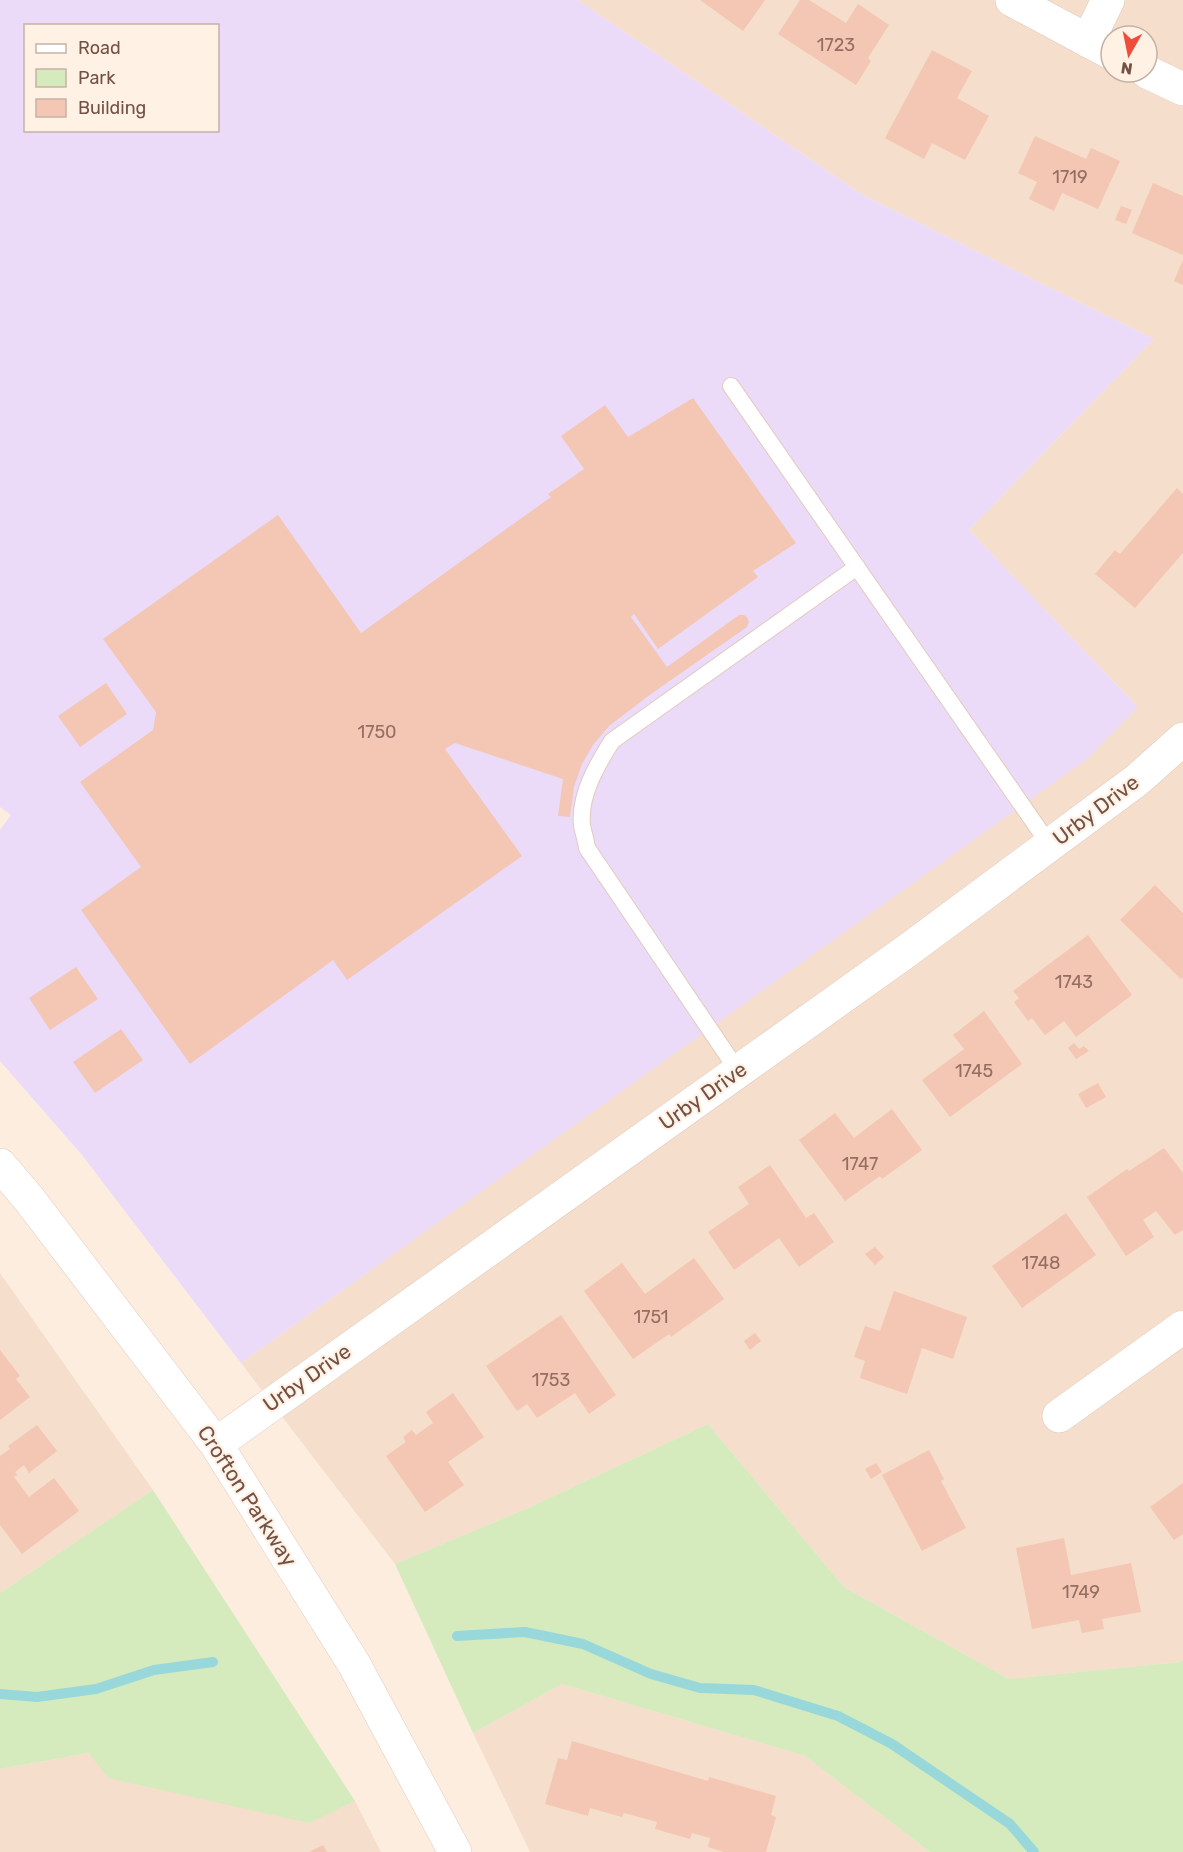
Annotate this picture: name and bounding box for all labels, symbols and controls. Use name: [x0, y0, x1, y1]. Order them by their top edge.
legend: [24, 24, 219, 132]
north arrow: [1099, 24, 1159, 84]
house number: 1723: [817, 34, 855, 56]
text: Road: [78, 37, 121, 59]
text: N: [1120, 58, 1134, 79]
text: Park: [78, 67, 116, 89]
text: Building: [78, 97, 146, 119]
house number: 1719: [1052, 166, 1088, 188]
house number: 1750: [357, 721, 397, 743]
street label: Urby Drive: [1048, 769, 1144, 850]
house number: 1743: [1055, 971, 1093, 993]
street label: Urby Drive: [654, 1056, 751, 1135]
house number: 1745: [955, 1060, 993, 1082]
house number: 1747: [842, 1153, 878, 1175]
house number: 1748: [1022, 1252, 1060, 1274]
house number: 1751: [633, 1306, 669, 1328]
street label: Urby Drive: [258, 1338, 355, 1417]
house number: 1753: [532, 1369, 570, 1391]
street label: Crofton Parkway: [193, 1421, 303, 1571]
house number: 1749: [1062, 1581, 1100, 1603]

